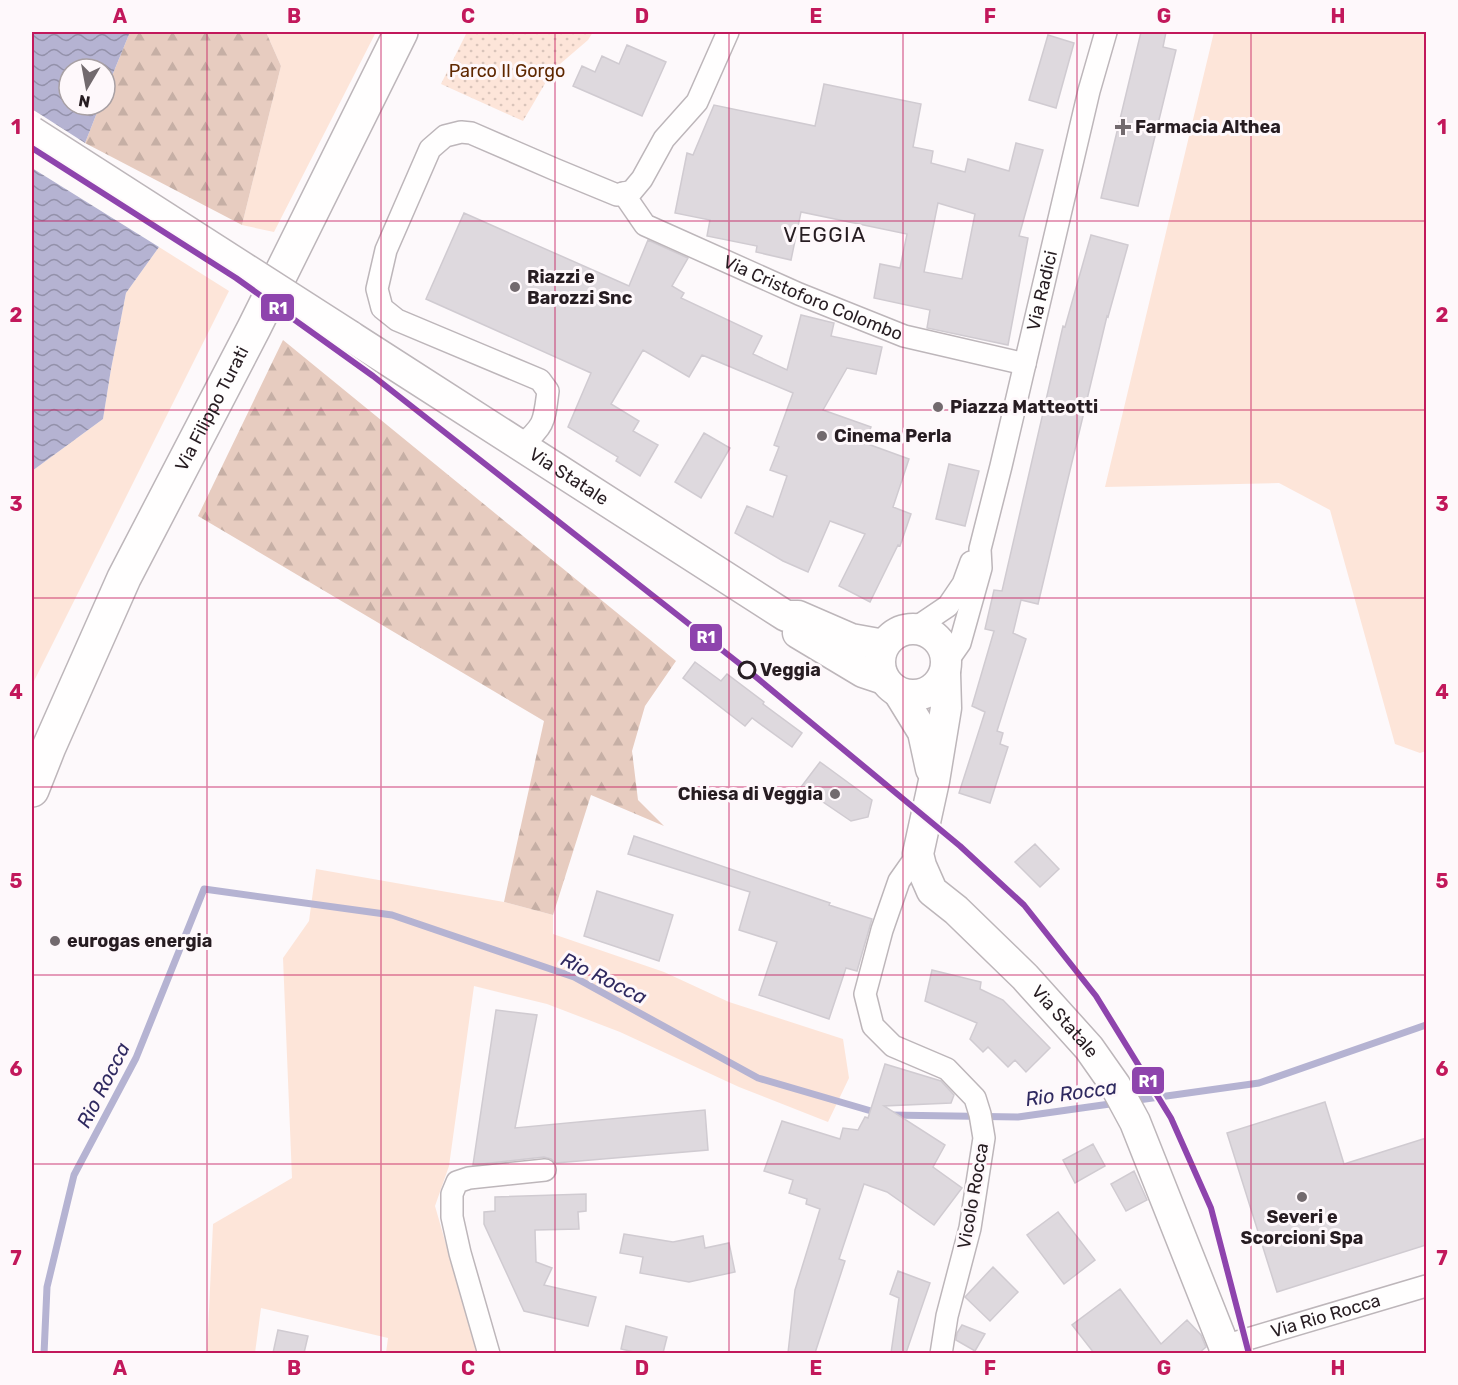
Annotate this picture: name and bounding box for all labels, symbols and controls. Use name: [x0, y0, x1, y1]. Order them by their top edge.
text: A: [113, 4, 128, 28]
text: B: [287, 4, 301, 28]
text: C: [461, 4, 475, 28]
text: D: [635, 4, 649, 28]
text: E: [810, 4, 822, 28]
text: F: [984, 4, 996, 28]
text: G: [1157, 4, 1171, 28]
text: H: [1331, 4, 1345, 28]
north arrow: [57, 57, 117, 117]
park label: Parco Il Gorgo: [449, 60, 565, 82]
text: N: [77, 91, 92, 112]
text: 1: [11, 115, 21, 139]
text: 1: [1437, 115, 1447, 139]
place label: Farmacia Althea: [1135, 116, 1281, 138]
marker: Farmacia Althea: [1116, 120, 1130, 134]
district label: VEGGIA: [783, 222, 867, 247]
street label: Via Radici: [1022, 248, 1062, 333]
street label: Via Cristoforo Colombo: [720, 250, 906, 345]
place label: Riazzi e Barozzi Snc: [527, 266, 633, 309]
marker: Riazzi e Barozzi Snc: [508, 280, 522, 294]
line badge: R1: [260, 293, 295, 322]
text: R1: [268, 299, 288, 318]
text: 2: [10, 303, 23, 327]
text: 2: [1436, 303, 1449, 327]
street label: Via Filippo Turati: [171, 343, 254, 475]
place label: Piazza Matteotti: [950, 396, 1098, 418]
marker: Piazza Matteotti: [931, 400, 945, 414]
place label: Cinema Perla: [834, 425, 952, 447]
marker: Cinema Perla: [815, 429, 829, 443]
street label: Via Statale: [525, 443, 613, 510]
text: 3: [9, 492, 23, 516]
text: 3: [1435, 492, 1449, 516]
line badge: R1: [689, 623, 723, 652]
text: R1: [696, 628, 716, 647]
place label: Veggia: [760, 659, 821, 681]
marker: Veggia: [738, 661, 756, 679]
text: 4: [9, 680, 23, 704]
text: 4: [1435, 680, 1449, 704]
place label: Chiesa di Veggia: [678, 783, 823, 805]
marker: Chiesa di Veggia: [828, 787, 842, 801]
text: 5: [10, 869, 23, 893]
text: 5: [1436, 869, 1449, 893]
place label: eurogas energia: [67, 930, 212, 952]
marker: eurogas energia: [48, 934, 62, 948]
water label: Rio Rocca: [557, 947, 651, 1009]
street label: Via Statale: [1027, 981, 1103, 1062]
water label: Rio Rocca: [71, 1038, 135, 1132]
text: 6: [9, 1057, 23, 1081]
text: 6: [1435, 1057, 1449, 1081]
line badge: R1: [1131, 1066, 1165, 1095]
text: R1: [1138, 1072, 1158, 1091]
water label: Rio Rocca: [1023, 1075, 1119, 1111]
street label: Vicolo Rocca: [953, 1141, 993, 1251]
marker: Severi e Scorcioni Spa: [1295, 1190, 1309, 1204]
place label: Severi e Scorcioni Spa: [1241, 1206, 1363, 1249]
text: 7: [10, 1246, 22, 1270]
text: 7: [1436, 1246, 1448, 1270]
street label: Via Rio Rocca: [1268, 1289, 1383, 1342]
text: A: [113, 1356, 128, 1380]
text: B: [287, 1356, 301, 1380]
text: C: [461, 1356, 475, 1380]
text: D: [635, 1356, 649, 1380]
text: E: [810, 1356, 822, 1380]
text: F: [984, 1356, 996, 1380]
text: G: [1157, 1356, 1171, 1380]
text: H: [1331, 1356, 1345, 1380]

